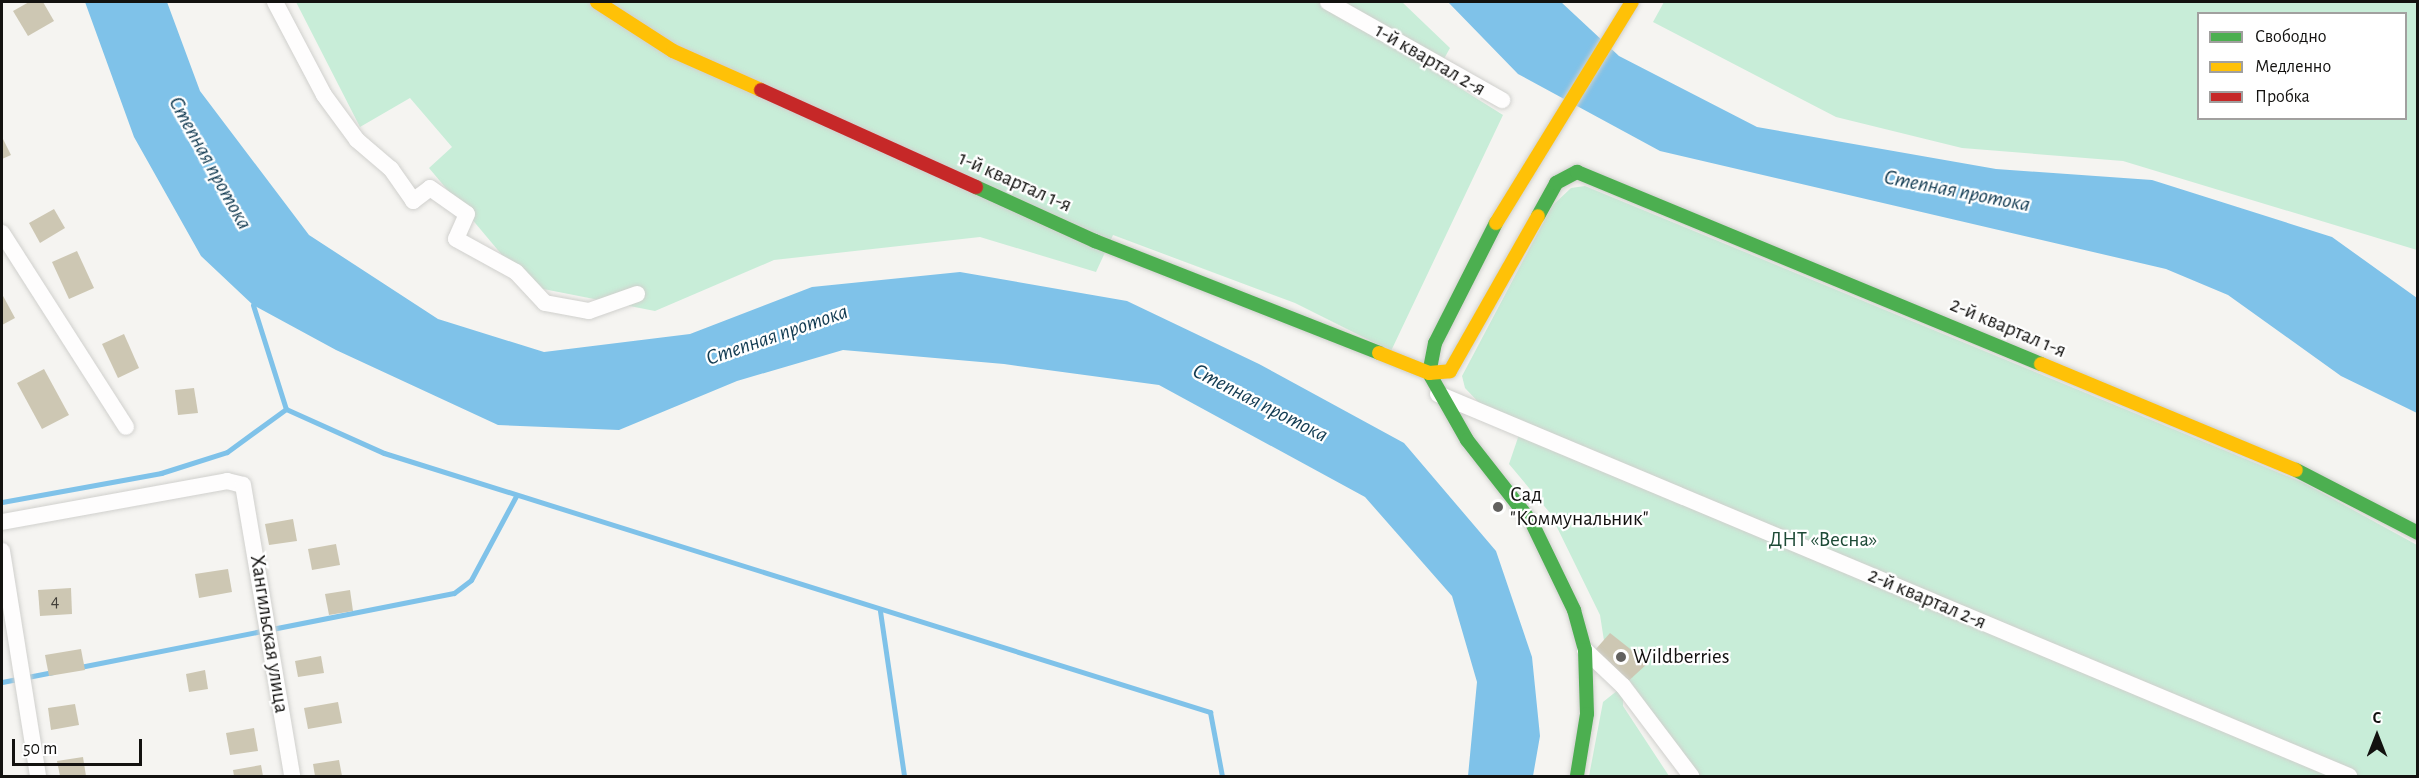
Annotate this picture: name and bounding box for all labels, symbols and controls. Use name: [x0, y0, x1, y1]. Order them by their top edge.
legend: [2197, 12, 2407, 120]
street label: 1-й квартал 2-я: [1370, 18, 1490, 102]
text: Свободно: [2255, 28, 2327, 46]
text: Медленно: [2255, 58, 2331, 76]
text: Пробка: [2255, 88, 2310, 106]
water label: Степная протока: [162, 92, 258, 234]
street label: 1-й квартал 1-я: [954, 146, 1076, 218]
water label: Степная протока: [1882, 164, 2032, 218]
street label: 2-й квартал 1-я: [1946, 292, 2070, 364]
water label: Степная протока: [702, 298, 852, 372]
water label: Степная протока: [1188, 358, 1332, 448]
place label: Сад "Коммунальник": [1510, 482, 1649, 532]
marker: Сад "Коммунальник": [1491, 500, 1505, 514]
park label: ДНТ «Весна»: [1769, 527, 1877, 553]
street label: Хангильская улица: [244, 553, 294, 715]
street label: 2-й квартал 2-я: [1864, 563, 1990, 635]
house number: 4: [51, 591, 59, 613]
place label: Wildberries: [1633, 644, 1729, 670]
marker: Wildberries: [1614, 650, 1628, 664]
north arrow: [2347, 706, 2407, 766]
text: С: [2373, 710, 2381, 726]
scale bar: [15, 727, 146, 765]
text: 50 m: [23, 740, 57, 758]

